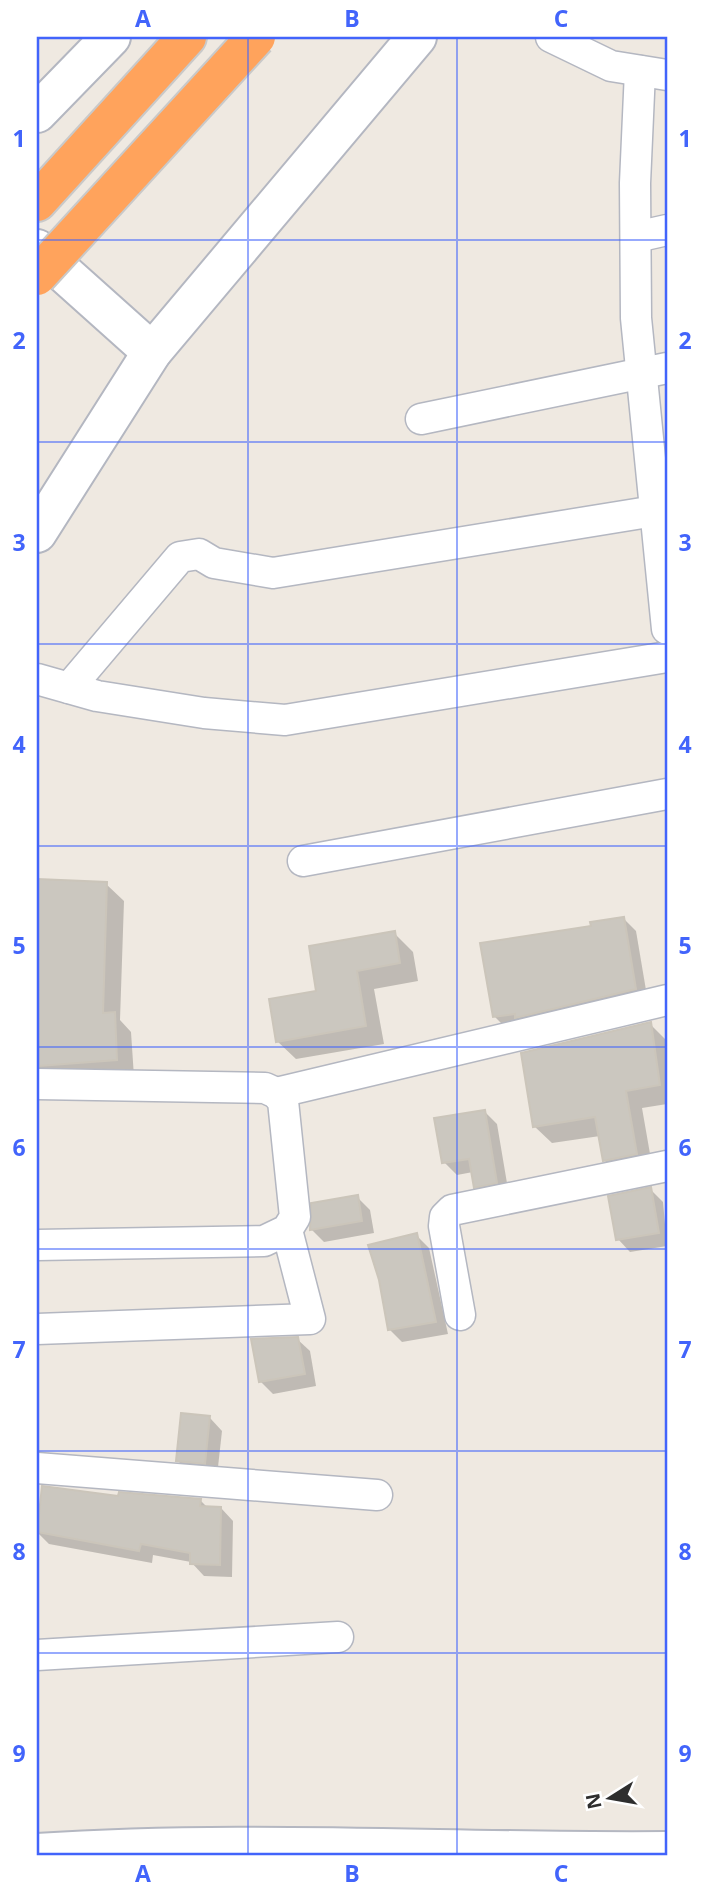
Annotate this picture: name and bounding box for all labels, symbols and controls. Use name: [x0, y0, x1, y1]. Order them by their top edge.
text: A: [135, 2, 151, 34]
text: B: [344, 2, 360, 34]
text: C: [554, 2, 568, 34]
text: 1: [12, 122, 26, 154]
text: 1: [678, 122, 692, 154]
text: 2: [12, 324, 26, 356]
text: 2: [678, 324, 692, 356]
text: 3: [12, 526, 26, 558]
text: 3: [678, 526, 692, 558]
text: 4: [12, 728, 26, 760]
text: 4: [678, 728, 692, 760]
text: 5: [12, 929, 26, 961]
text: 5: [678, 929, 692, 961]
text: 6: [12, 1131, 26, 1163]
text: 6: [678, 1131, 692, 1163]
text: 7: [12, 1333, 26, 1365]
text: 7: [678, 1333, 692, 1365]
text: 8: [12, 1535, 26, 1567]
text: 8: [678, 1535, 692, 1567]
text: 9: [12, 1737, 26, 1769]
text: 9: [678, 1737, 692, 1769]
north arrow: [574, 1764, 644, 1834]
text: N: [579, 1791, 608, 1811]
text: A: [135, 1857, 151, 1889]
text: B: [344, 1857, 360, 1889]
text: C: [554, 1857, 568, 1889]

